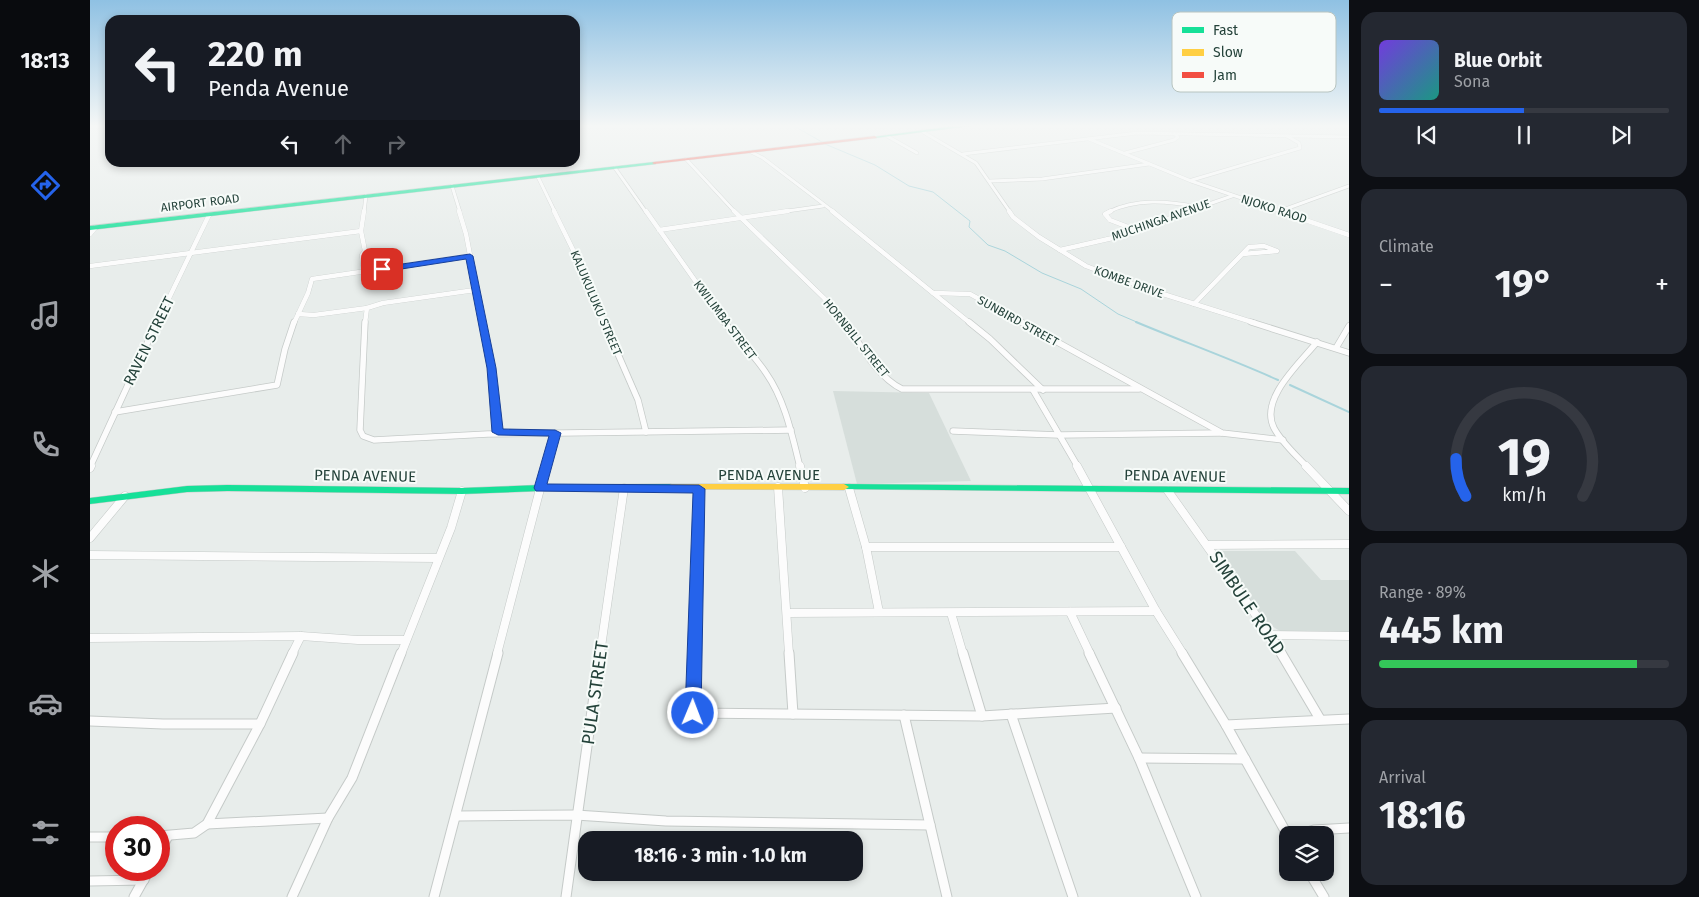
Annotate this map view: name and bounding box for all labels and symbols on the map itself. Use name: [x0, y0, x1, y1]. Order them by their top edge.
legend: [1172, 12, 1336, 92]
text: Fast: [1213, 22, 1239, 39]
text: Slow: [1213, 44, 1243, 61]
text: Jam: [1213, 67, 1237, 84]
street label: AIRPORT ROAD: [160, 191, 240, 215]
street label: NJOKO RAOD: [1239, 192, 1309, 226]
street label: MUCHINGA AVENUE: [1110, 196, 1212, 244]
pin: [361, 248, 403, 290]
street label: KALUKULUKU STREET: [567, 248, 625, 358]
street label: KOMBE DRIVE: [1092, 263, 1166, 301]
street label: KWILIMBA STREET: [691, 278, 760, 363]
street label: RAVEN STREET: [120, 293, 178, 388]
street label: SUNBIRD STREET: [975, 293, 1062, 349]
street label: HORNBILL STREET: [820, 296, 892, 381]
street label: PENDA AVENUE: [314, 466, 416, 486]
street label: PENDA AVENUE: [718, 466, 820, 484]
street label: PENDA AVENUE: [1124, 466, 1226, 486]
street label: SIMBULE ROAD: [1204, 547, 1290, 659]
street label: PULA STREET: [577, 639, 613, 746]
position arrow: [666, 686, 718, 738]
speed limit sign: 30: [105, 816, 170, 881]

